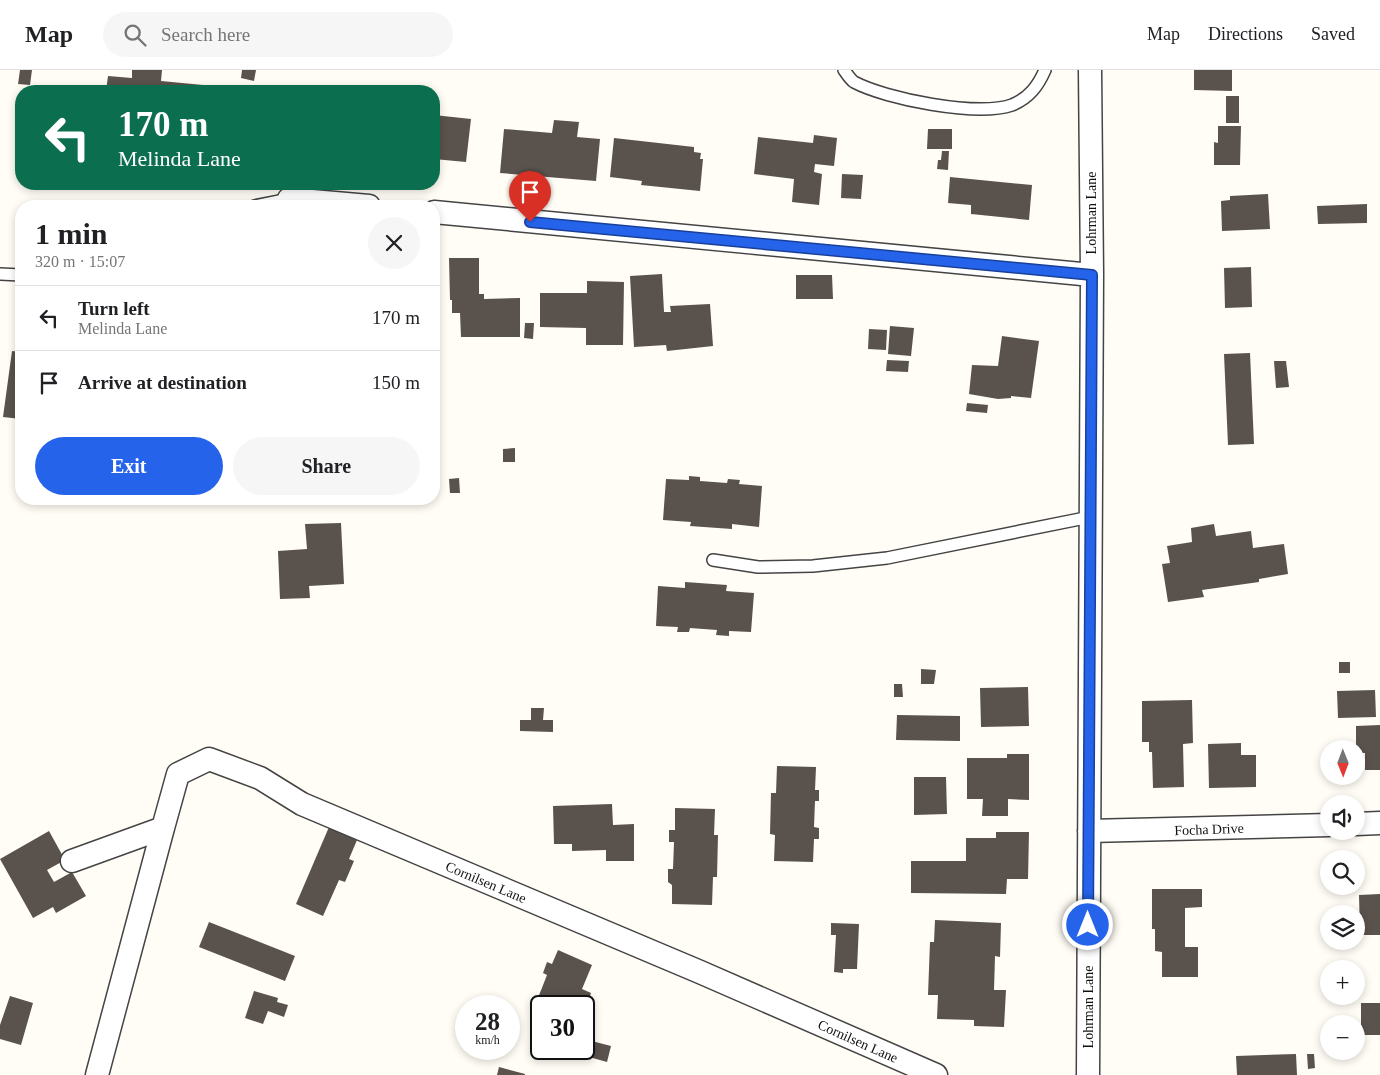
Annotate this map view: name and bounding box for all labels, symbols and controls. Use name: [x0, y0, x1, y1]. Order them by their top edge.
search box: [103, 12, 453, 57]
text: Map: [25, 21, 73, 47]
icon: search: [121, 21, 149, 49]
text: Search here: [161, 24, 250, 45]
text: Map: [1147, 24, 1180, 44]
text: Directions: [1208, 24, 1283, 44]
text: Saved: [1311, 24, 1355, 44]
icon: left: [35, 105, 100, 170]
text: 170 m: [118, 105, 208, 144]
text: Melinda Lane: [118, 146, 241, 171]
pin: [509, 171, 551, 222]
street label: Lohrman Lane: [1084, 172, 1099, 254]
icon: arrive: [516, 178, 544, 206]
text: 1 min: [35, 217, 108, 250]
button: close: [368, 217, 420, 269]
text: 320 m · 15:07: [35, 253, 125, 270]
text: Turn left: [78, 298, 150, 319]
icon: left: [35, 304, 63, 332]
text: 170 m: [372, 307, 420, 328]
text: Melinda Lane: [78, 320, 167, 337]
icon: arrive: [35, 369, 63, 397]
text: Arrive at destination: [78, 372, 247, 393]
text: 150 m: [372, 372, 420, 393]
button: Exit: [35, 437, 223, 495]
button: Share: [233, 437, 420, 495]
north arrow: [1320, 740, 1365, 785]
map controls: [1320, 740, 1365, 1060]
button: sound: [1320, 795, 1365, 840]
street label: Focha Drive: [1174, 821, 1244, 838]
button: search: [1320, 850, 1365, 895]
street label: Cornilsen Lane: [443, 859, 528, 906]
position arrow: [1061, 898, 1113, 950]
button: layers: [1320, 905, 1365, 950]
button: +: [1320, 960, 1365, 1005]
street label: Lohrman Lane: [1081, 966, 1096, 1048]
speed limit sign: 30: [530, 995, 595, 1060]
text: 28: [475, 1008, 500, 1035]
button: −: [1320, 1015, 1365, 1060]
street label: Cornilsen Lane: [815, 1017, 900, 1066]
text: km/h: [475, 1033, 500, 1047]

